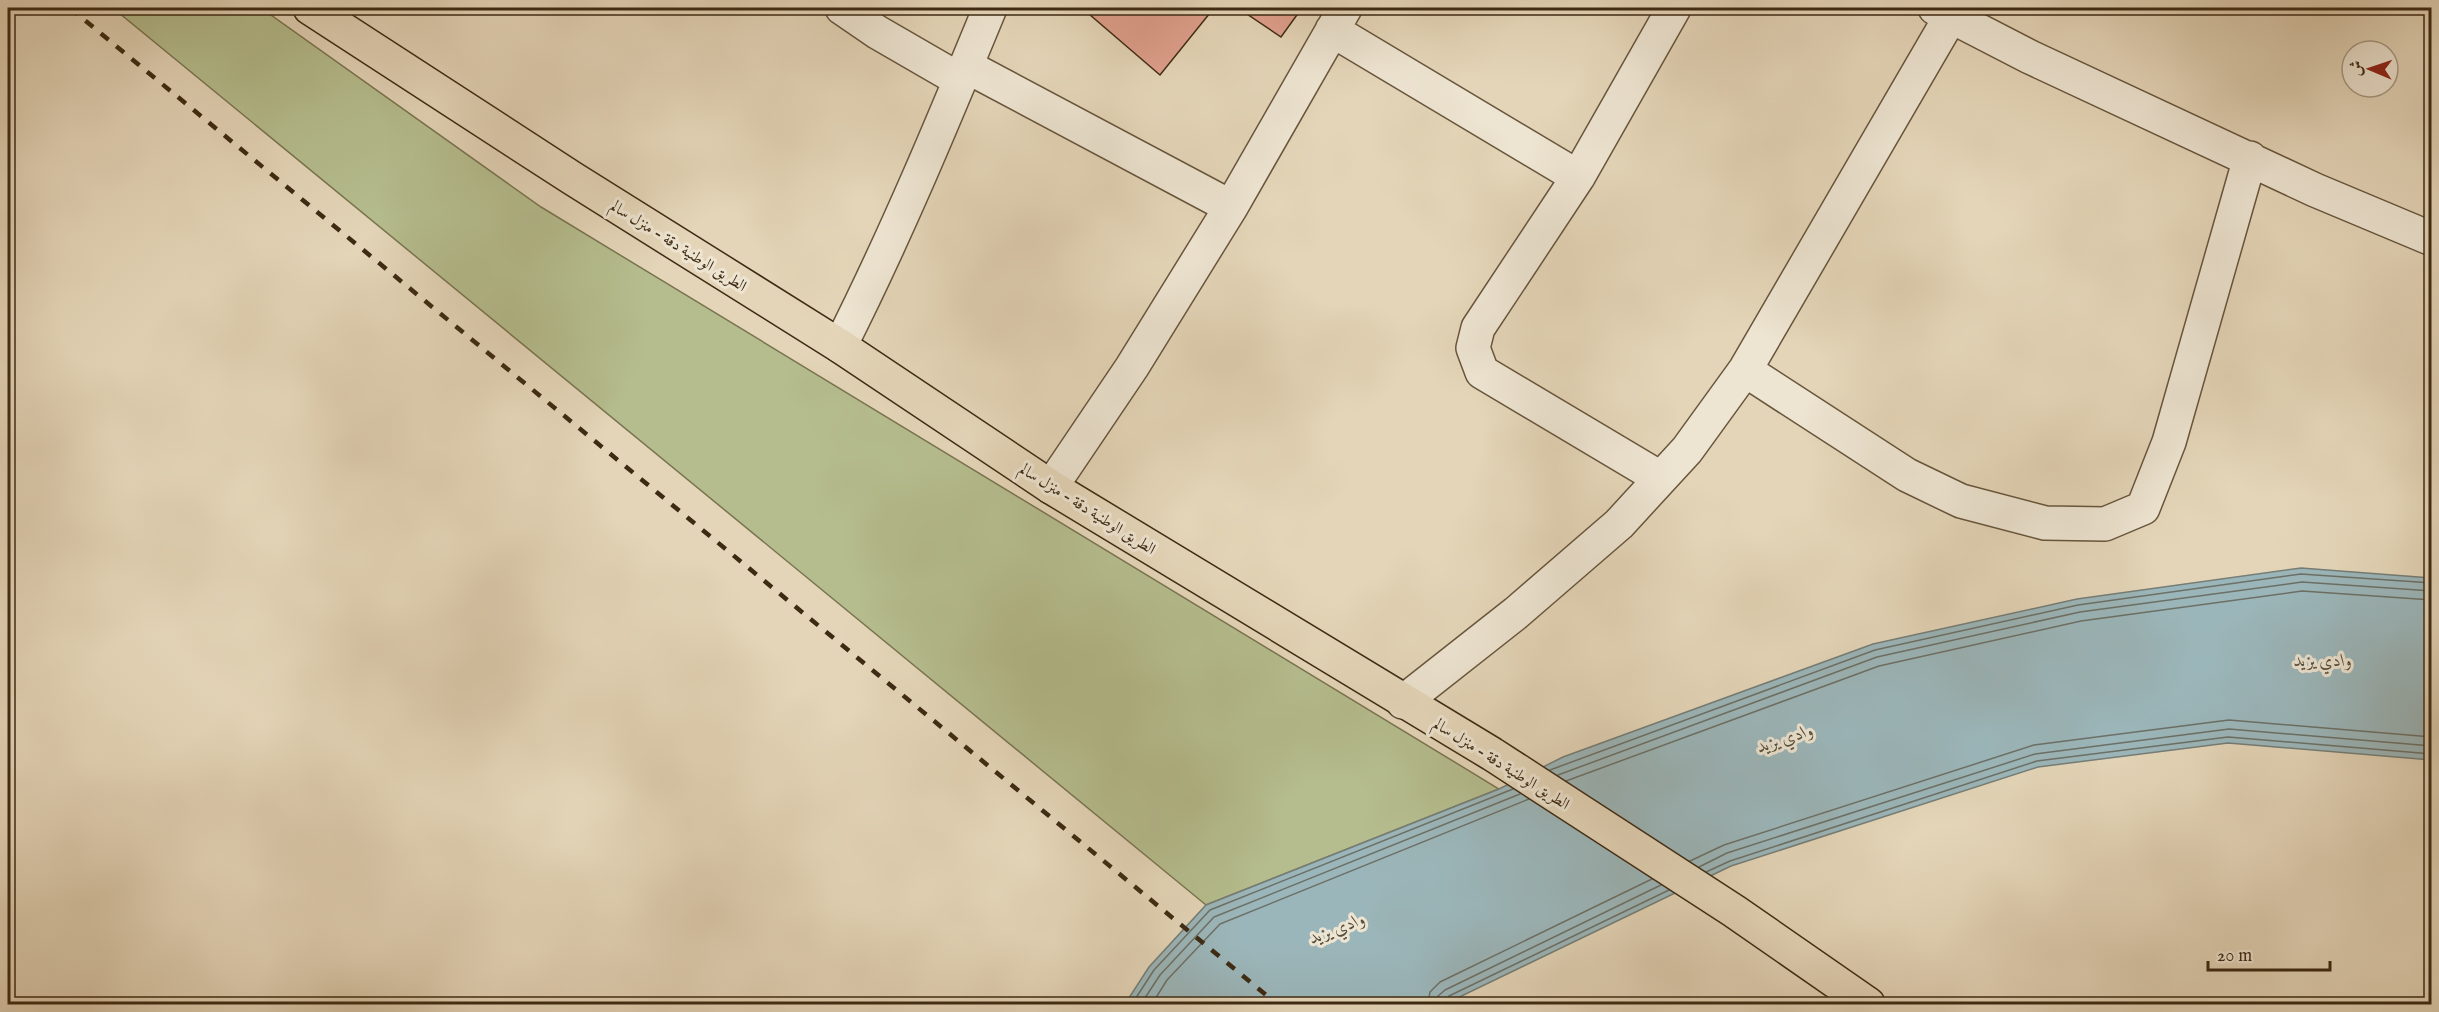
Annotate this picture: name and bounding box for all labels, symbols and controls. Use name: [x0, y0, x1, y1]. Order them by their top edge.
north arrow: [2340, 39, 2400, 99]
text: ش: [2347, 60, 2367, 77]
street label: الطريق الوطنية دقة - منزل سالم: [604, 197, 750, 299]
street label: الطريق الوطنية دقة - منزل سالم: [1013, 460, 1159, 562]
water label: وادي يزيد: [2294, 650, 2352, 675]
street label: الطريق الوطنية دقة - منزل سالم: [1427, 715, 1573, 817]
water label: وادي يزيد: [1754, 719, 1817, 761]
water label: وادي يزيد: [1306, 908, 1370, 952]
scale bar: [2208, 934, 2330, 972]
text: 20 m: [2217, 945, 2252, 968]

